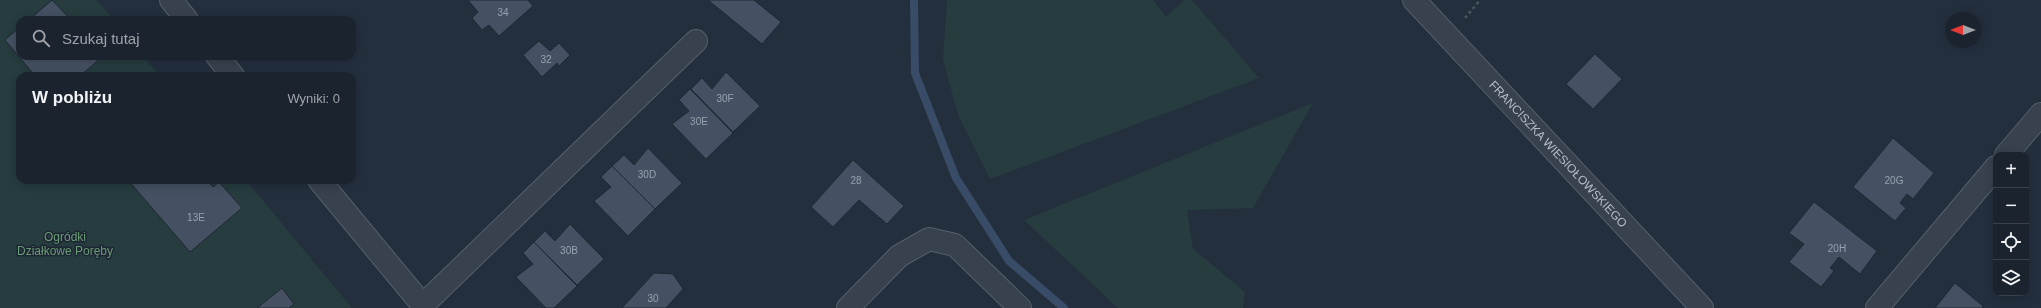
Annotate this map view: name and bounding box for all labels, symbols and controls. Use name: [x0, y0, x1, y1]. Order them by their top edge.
house number: 34: [497, 7, 509, 18]
north arrow: [1945, 12, 1981, 48]
search box: [16, 16, 356, 60]
icon: search: [30, 27, 52, 49]
text: Szukaj tutaj: [62, 30, 140, 47]
house number: 32: [540, 54, 552, 65]
street label: FRANCISZKA WIESIOŁOWSKIEGO: [1486, 78, 1630, 230]
text: W pobliżu: [32, 88, 112, 107]
text: Wyniki: 0: [287, 91, 340, 106]
house number: 30F: [716, 93, 734, 104]
house number: 30E: [690, 116, 708, 127]
map controls: [1993, 152, 2029, 296]
button: +: [1993, 152, 2029, 188]
house number: 30D: [638, 169, 656, 180]
house number: 28: [850, 175, 862, 186]
house number: 20G: [1885, 175, 1904, 186]
button: −: [1993, 188, 2029, 224]
house number: 13E: [187, 212, 205, 223]
button: locate: [1993, 224, 2029, 260]
park label: Ogródki Działkowe Poręby: [17, 230, 113, 258]
house number: 20H: [1828, 243, 1846, 254]
house number: 30B: [560, 245, 578, 256]
button: layers: [1993, 260, 2029, 296]
house number: 30: [647, 293, 659, 304]

